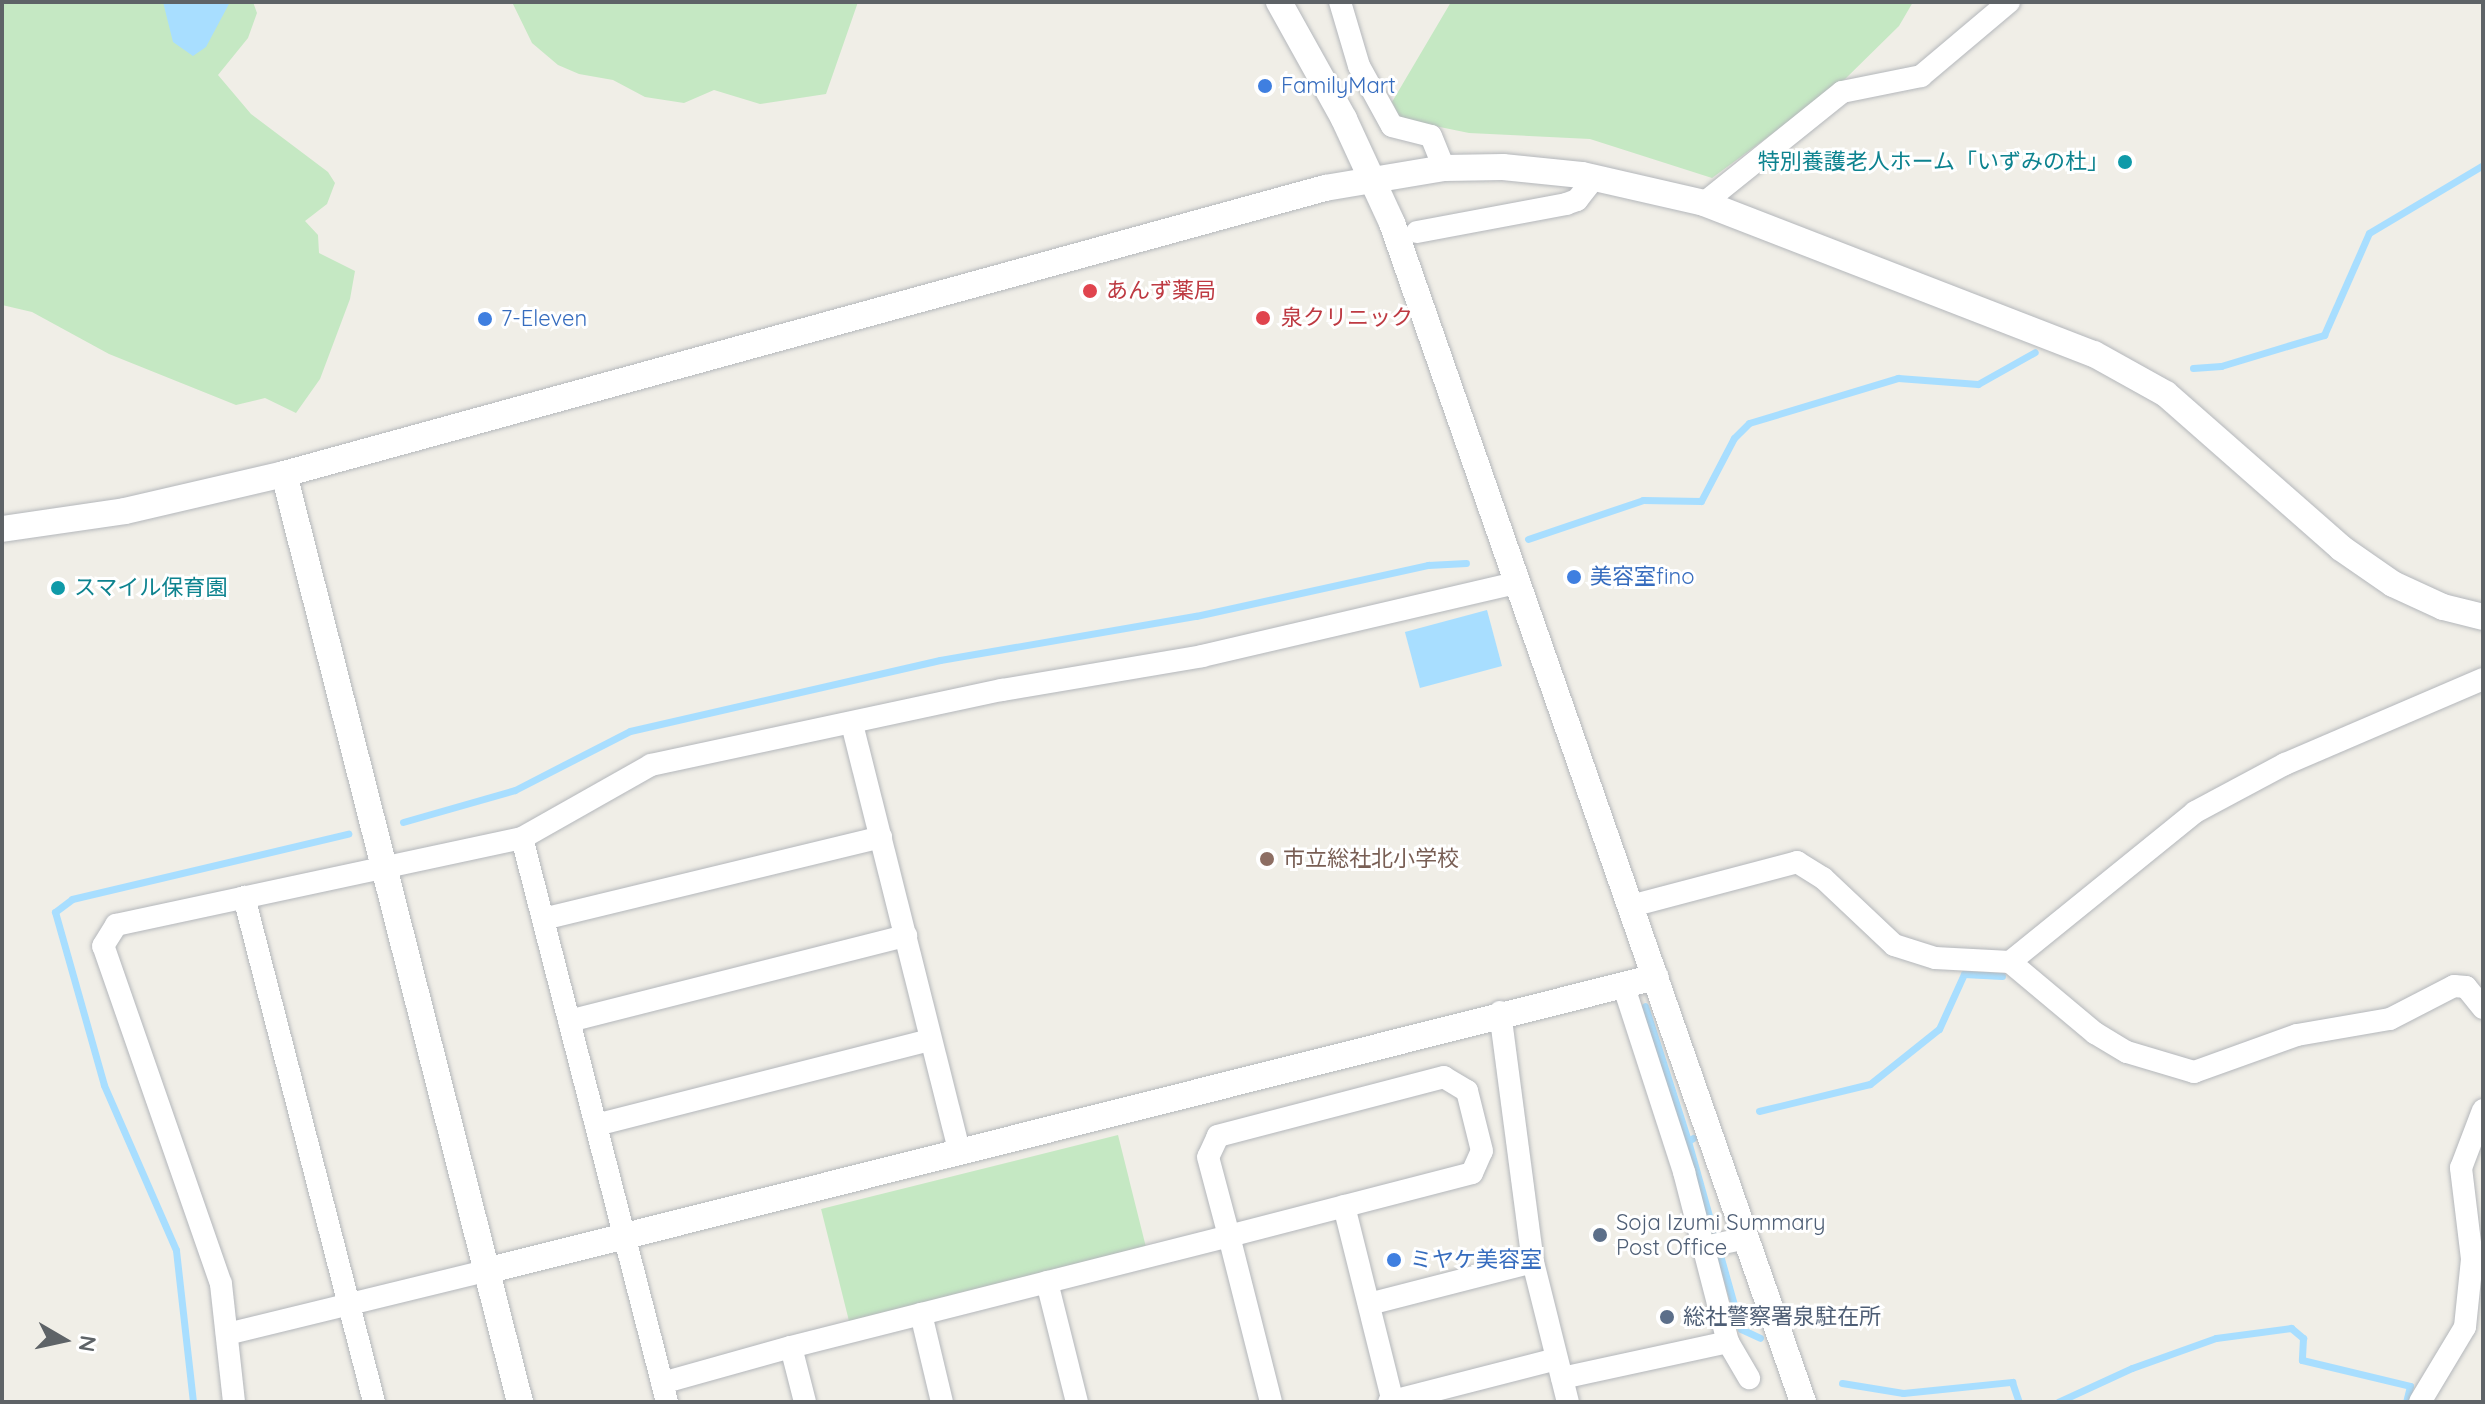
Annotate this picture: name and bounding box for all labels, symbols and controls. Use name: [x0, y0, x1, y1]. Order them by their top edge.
place label: FamilyMart: [1281, 73, 1396, 99]
marker: FamilyMart: [1256, 77, 1274, 95]
place label: 特別養護老人ホーム「いずみの杜」: [1757, 149, 2109, 175]
marker: 特別養護老人ホーム「いずみの杜」: [2116, 153, 2134, 171]
place label: あんず薬局: [1106, 278, 1216, 304]
marker: あんず薬局: [1081, 282, 1099, 300]
place label: 泉クリニック: [1281, 305, 1413, 331]
place label: 7-Eleven: [501, 306, 587, 332]
marker: 泉クリニック: [1252, 307, 1274, 329]
marker: 7-Eleven: [476, 310, 494, 328]
place label: 美容室fino: [1590, 564, 1695, 590]
marker: 美容室fino: [1565, 568, 1583, 586]
place label: スマイル保育園: [74, 575, 228, 601]
marker: スマイル保育園: [49, 579, 67, 597]
place label: 市立総社北小学校: [1283, 846, 1459, 872]
marker: 市立総社北小学校: [1258, 850, 1276, 868]
place label: Soja Izumi Summary Post Office: [1616, 1209, 1826, 1260]
marker: Soja Izumi Summary Post Office: [1591, 1226, 1609, 1244]
place label: ミヤケ美容室: [1410, 1247, 1542, 1273]
marker: ミヤケ美容室: [1385, 1251, 1403, 1269]
north arrow: [24, 1300, 104, 1380]
place label: 総社警察署泉駐在所: [1683, 1304, 1881, 1330]
marker: 総社警察署泉駐在所: [1658, 1308, 1676, 1326]
text: N: [73, 1334, 103, 1354]

